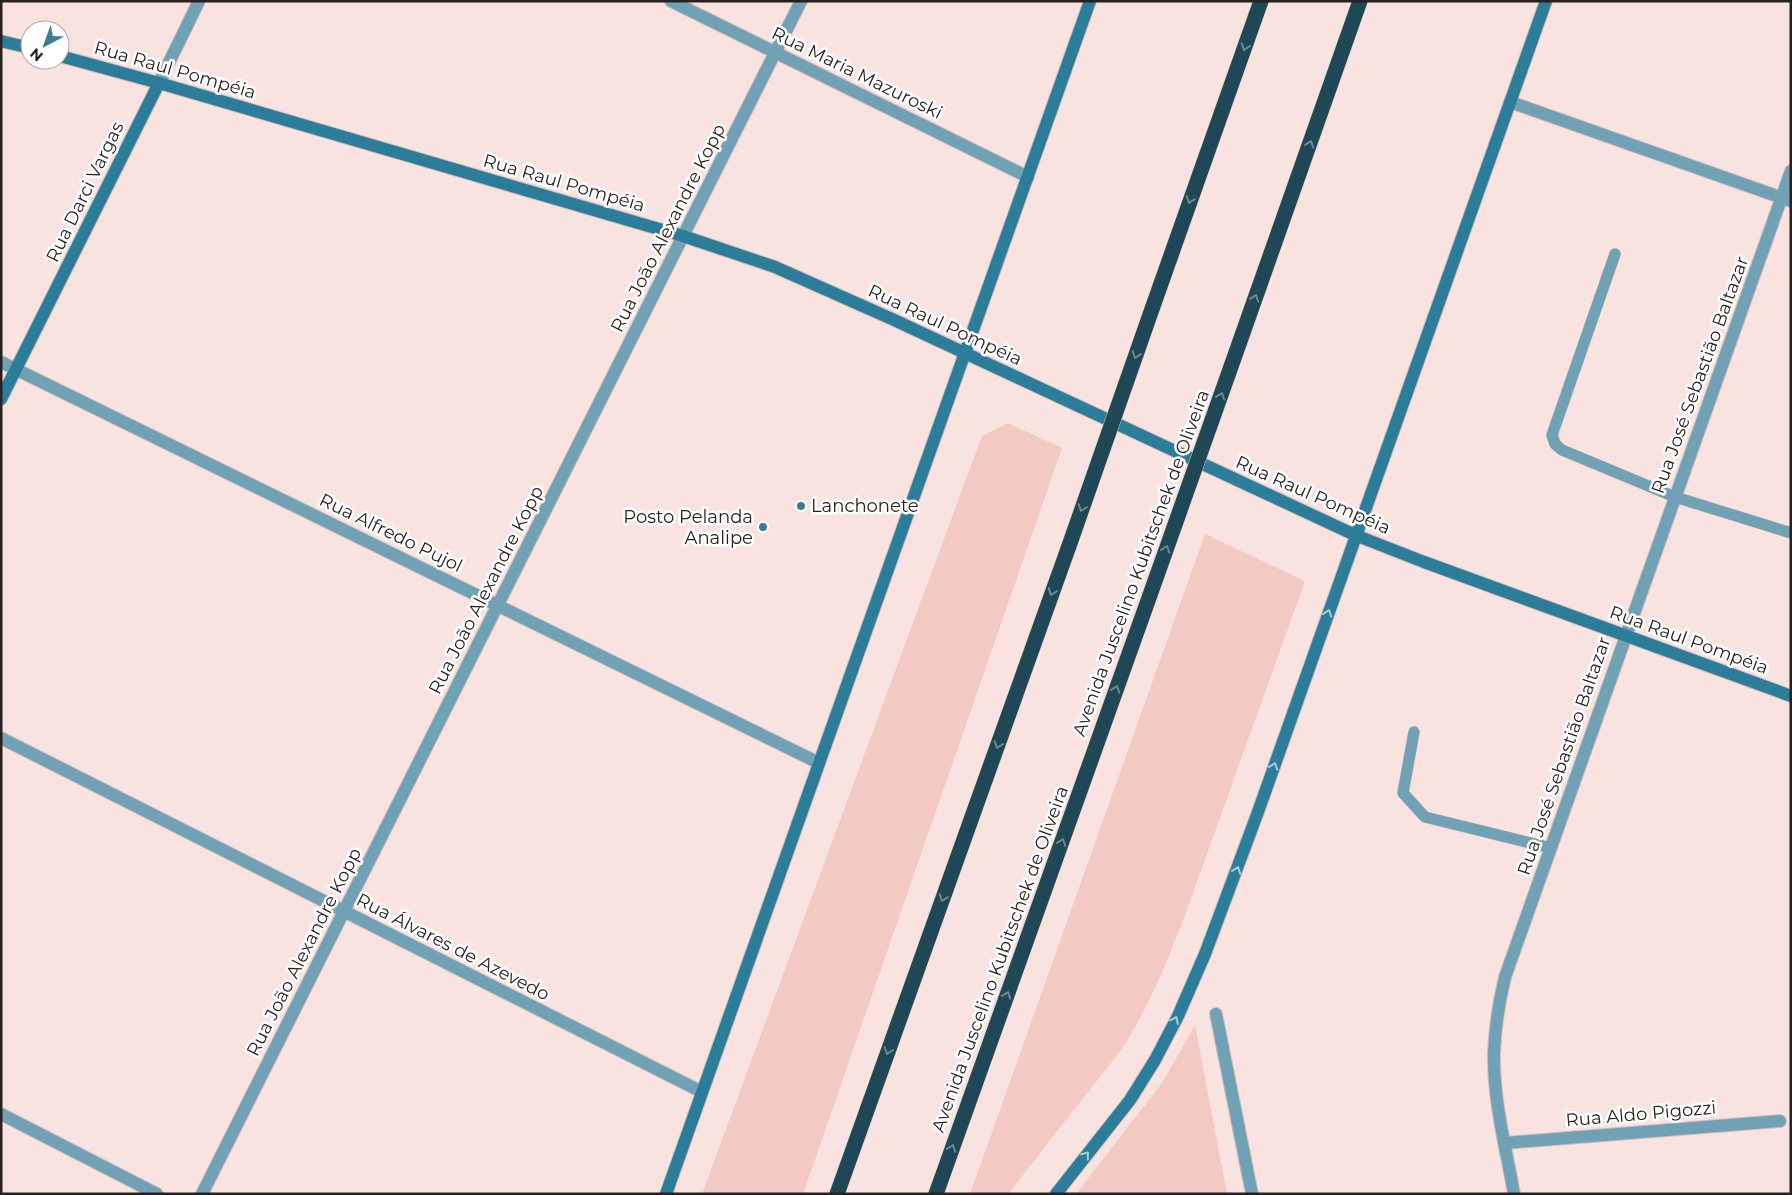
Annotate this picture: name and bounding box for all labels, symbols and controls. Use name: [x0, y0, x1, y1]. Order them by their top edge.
north arrow: [20, 20, 70, 70]
street label: Rua Maria Mazuroski: [768, 22, 946, 124]
street label: Rua Raul Pompéia: [92, 36, 258, 104]
one-way arrow: [1241, 42, 1251, 51]
text: N: [26, 44, 47, 65]
street label: Rua Darci Vargas: [41, 118, 129, 266]
street label: Rua João Alexandre Kopp: [606, 120, 730, 336]
one-way arrow: [1304, 141, 1314, 149]
street label: Rua Raul Pompéia: [481, 149, 647, 217]
one-way arrow: [1186, 196, 1196, 204]
street label: Rua José Sebastião Baltazar: [1647, 253, 1753, 497]
street label: Rua Raul Pompéia: [865, 280, 1025, 370]
one-way arrow: [1249, 294, 1259, 302]
one-way arrow: [1132, 350, 1142, 359]
street label: Avenida Juscelino Kubitschek de Oliveira: [1068, 387, 1214, 739]
one-way arrow: [1215, 392, 1225, 400]
street label: Rua Raul Pompéia: [1232, 451, 1394, 539]
street label: Rua João Alexandre Kopp: [424, 482, 548, 698]
street label: Rua Alfredo Pujol: [316, 489, 466, 577]
place label: Lanchonete: [811, 495, 919, 517]
marker: Lanchonete: [795, 500, 807, 512]
one-way arrow: [1078, 504, 1088, 512]
place label: Posto Pelanda Analipe: [623, 506, 753, 549]
marker: Posto Pelanda Analipe: [757, 521, 769, 533]
one-way arrow: [1160, 545, 1170, 553]
one-way arrow: [1048, 587, 1058, 596]
street label: Rua Raul Pompéia: [1607, 601, 1771, 679]
one-way arrow: [1322, 609, 1332, 618]
street label: Rua José Sebastião Baltazar: [1513, 634, 1615, 878]
one-way arrow: [1111, 685, 1121, 694]
one-way arrow: [994, 740, 1004, 749]
one-way arrow: [1268, 763, 1278, 771]
street label: Avenida Juscelino Kubitschek de Oliveira: [927, 783, 1073, 1135]
one-way arrow: [1056, 838, 1066, 847]
street label: Rua João Alexandre Kopp: [242, 844, 366, 1060]
one-way arrow: [1231, 866, 1241, 875]
street label: Rua Álvares de Azevedo: [353, 889, 553, 1005]
one-way arrow: [939, 893, 949, 902]
one-way arrow: [1001, 991, 1011, 1000]
one-way arrow: [1169, 1016, 1180, 1025]
one-way arrow: [884, 1046, 894, 1055]
street label: Rua Aldo Pigozzi: [1565, 1096, 1717, 1132]
one-way arrow: [946, 1144, 956, 1153]
one-way arrow: [1081, 1152, 1089, 1161]

